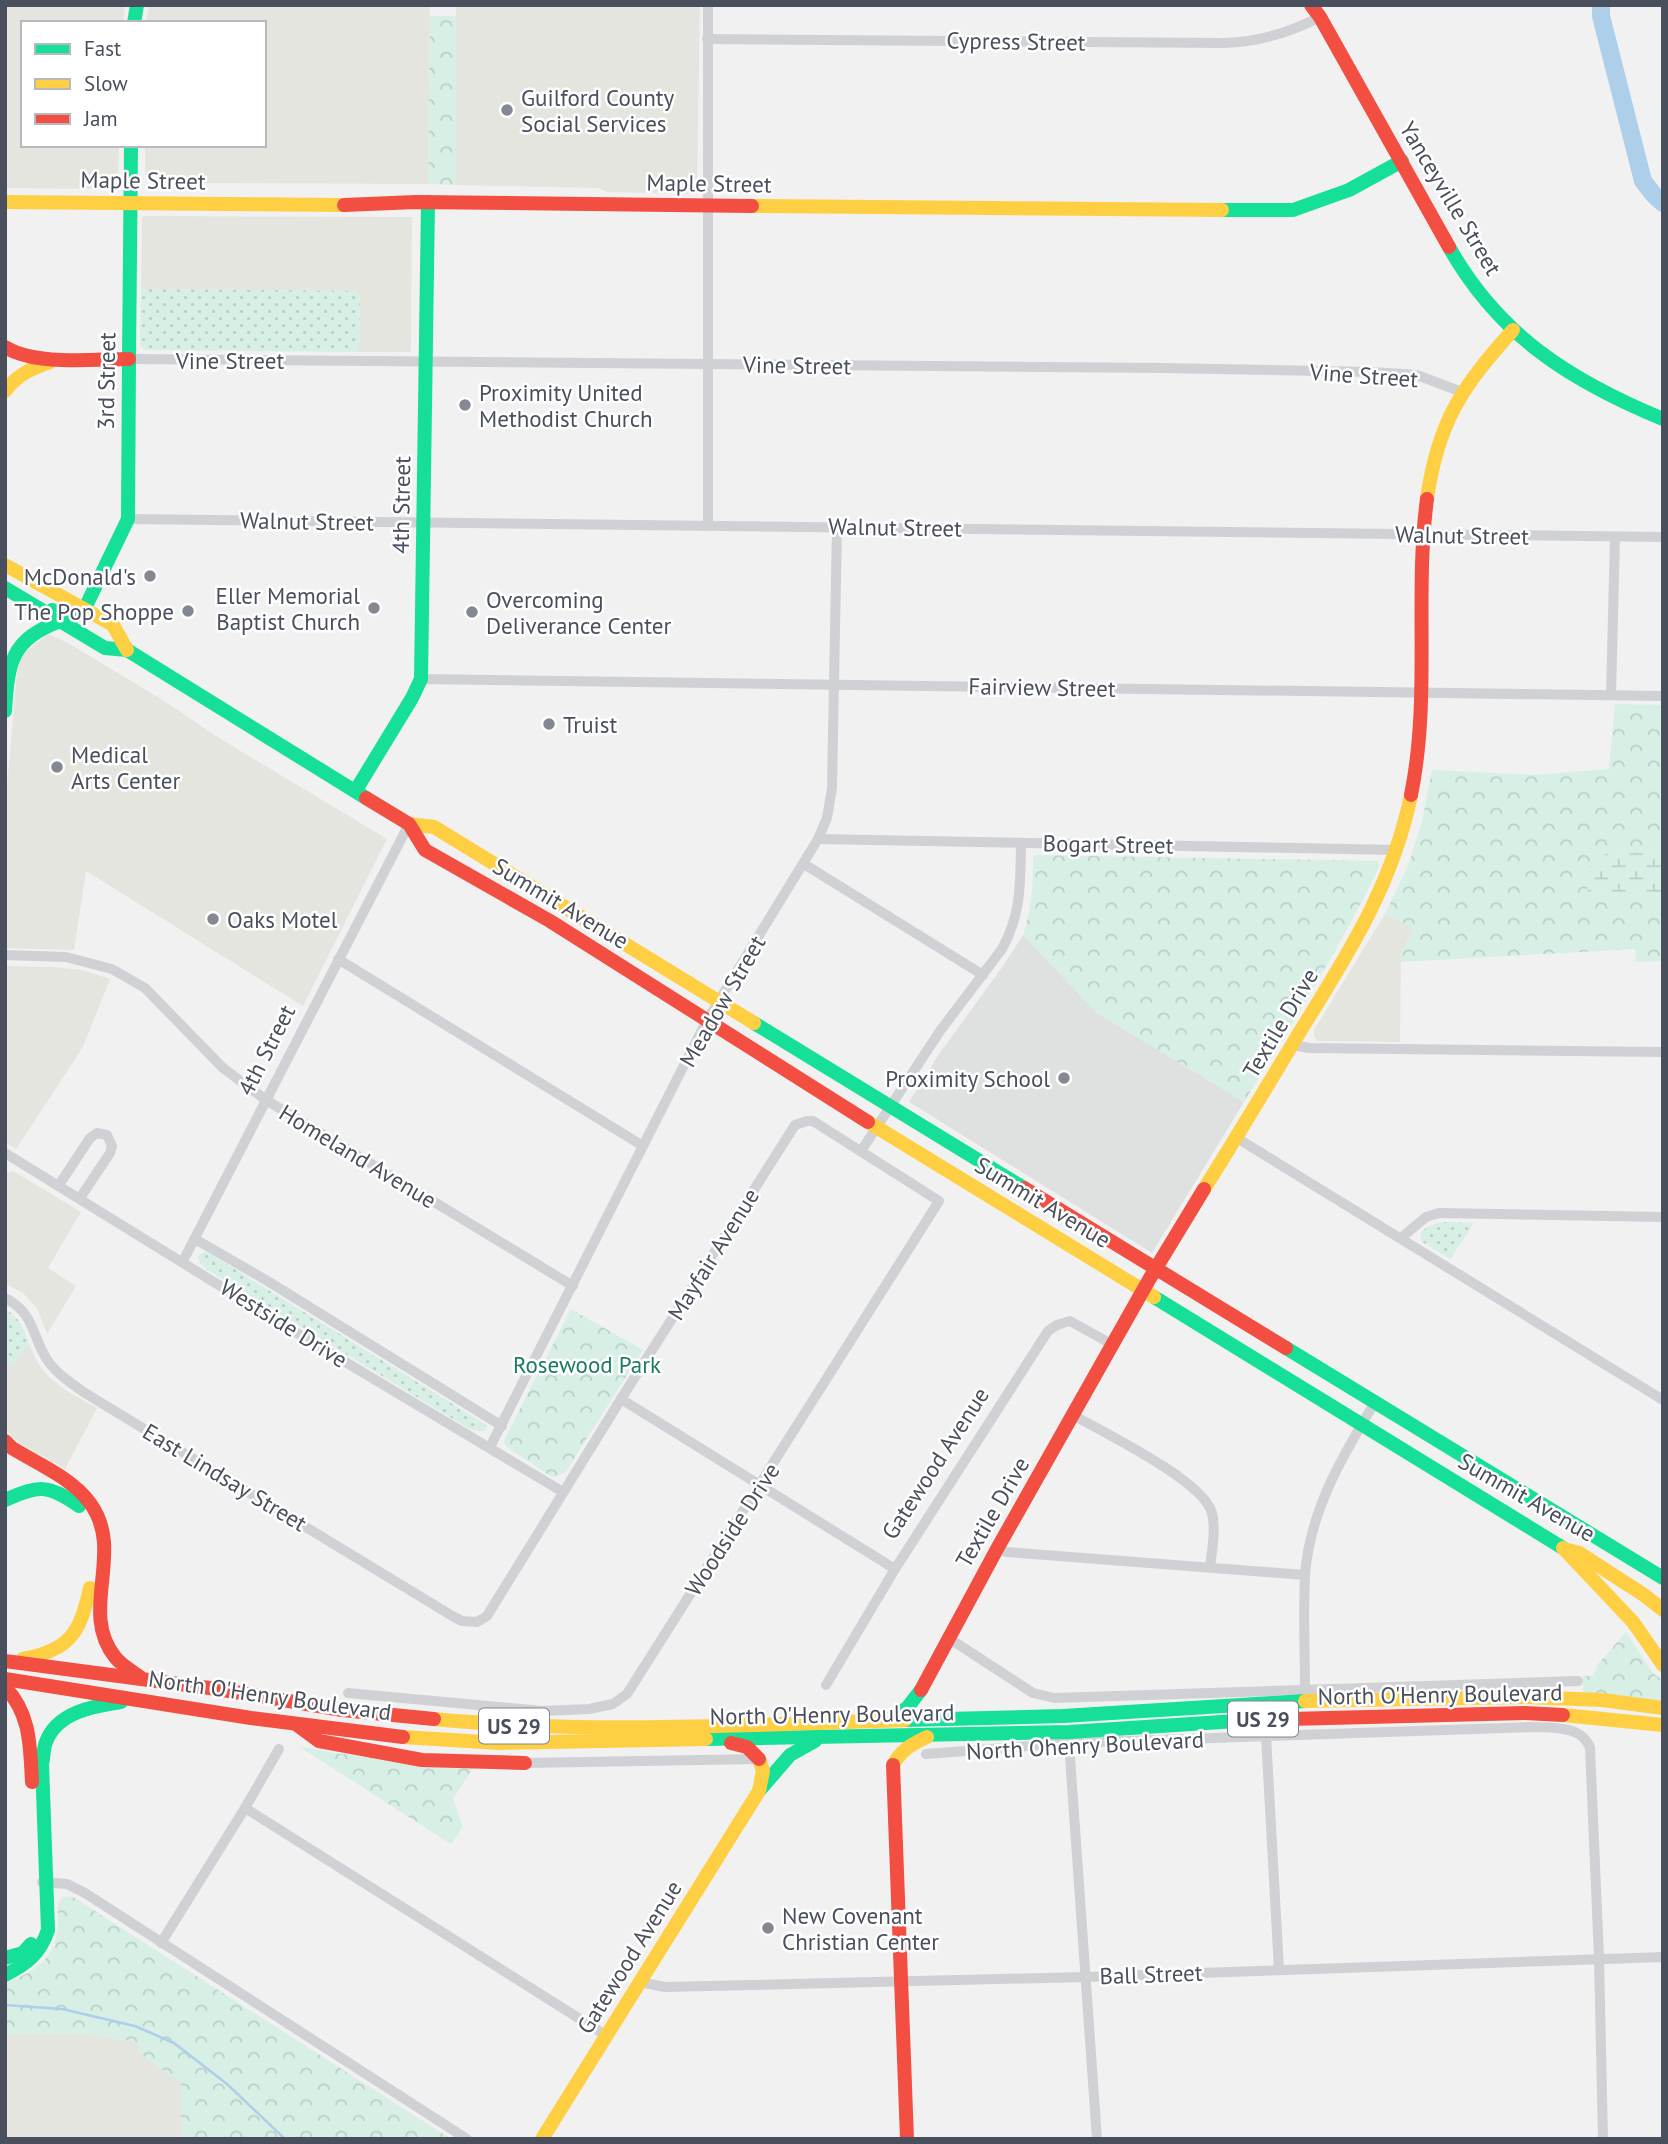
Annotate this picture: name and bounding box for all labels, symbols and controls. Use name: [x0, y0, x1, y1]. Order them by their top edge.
legend: [21, 21, 266, 147]
street label: Cypress Street: [946, 25, 1086, 57]
text: Fast: [84, 35, 121, 62]
text: Slow: [84, 70, 128, 97]
place label: Guilford County Social Services: [521, 83, 675, 138]
marker: Guilford County Social Services: [499, 102, 515, 118]
text: Jam: [83, 105, 118, 132]
street label: Yanceyville Street: [1394, 116, 1508, 280]
street label: Maple Street: [80, 164, 206, 196]
street label: Maple Street: [646, 167, 772, 199]
street label: 3rd Street: [91, 332, 121, 430]
street label: Vine Street: [175, 346, 284, 375]
street label: Vine Street: [742, 350, 852, 380]
street label: Vine Street: [1308, 357, 1419, 393]
place label: Proximity United Methodist Church: [479, 378, 653, 433]
marker: Proximity United Methodist Church: [457, 397, 473, 413]
street label: 4th Street: [386, 456, 416, 554]
street label: Walnut Street: [240, 505, 374, 537]
street label: Walnut Street: [828, 511, 962, 543]
street label: Walnut Street: [1395, 519, 1529, 551]
place label: McDonald's: [24, 562, 136, 591]
marker: McDonald's: [142, 568, 158, 584]
place label: Eller Memorial Baptist Church: [216, 581, 360, 636]
place label: Overcoming Deliverance Center: [486, 585, 671, 640]
place label: The Pop Shoppe: [14, 597, 174, 626]
marker: Eller Memorial Baptist Church: [366, 600, 382, 616]
marker: The Pop Shoppe: [180, 603, 196, 619]
marker: Overcoming Deliverance Center: [464, 604, 480, 620]
street label: Fairview Street: [968, 671, 1116, 703]
place label: Truist: [563, 710, 617, 739]
marker: Truist: [541, 716, 557, 732]
place label: Medical Arts Center: [71, 740, 180, 795]
marker: Medical Arts Center: [49, 759, 65, 775]
street label: Bogart Street: [1042, 828, 1174, 860]
street label: Summit Avenue: [488, 851, 634, 955]
place label: Oaks Motel: [227, 905, 338, 934]
marker: Oaks Motel: [205, 911, 221, 927]
street label: Meadow Street: [673, 930, 771, 1072]
street label: Textile Drive: [1236, 963, 1324, 1083]
street label: 4th Street: [231, 1000, 301, 1100]
place label: Proximity School: [885, 1064, 1050, 1093]
marker: Proximity School: [1056, 1070, 1072, 1086]
street label: Homeland Avenue: [274, 1098, 442, 1214]
street label: Summit Avenue: [970, 1150, 1116, 1254]
street label: Mayfair Avenue: [661, 1183, 765, 1325]
street label: Westside Drive: [215, 1272, 353, 1374]
park label: Rosewood Park: [513, 1350, 661, 1379]
street label: Gatewood Avenue: [875, 1382, 995, 1544]
street label: East Lindsay Street: [138, 1417, 312, 1537]
street label: Summit Avenue: [1453, 1446, 1601, 1548]
street label: Textile Drive: [949, 1452, 1035, 1572]
street label: Woodside Drive: [678, 1457, 786, 1601]
street label: North O'Henry Boulevard: [147, 1664, 393, 1726]
street label: North O'Henry Boulevard: [1317, 1677, 1563, 1711]
street label: North O'Henry Boulevard: [709, 1697, 955, 1731]
road number: US 29: [1228, 1702, 1298, 1736]
road number: US 29: [479, 1708, 549, 1744]
street label: North Ohenry Boulevard: [965, 1724, 1205, 1766]
street label: Gatewood Avenue: [570, 1875, 688, 2039]
place label: New Covenant Christian Center: [782, 1901, 939, 1956]
marker: New Covenant Christian Center: [760, 1920, 776, 1936]
street label: Ball Street: [1099, 1958, 1203, 1990]

